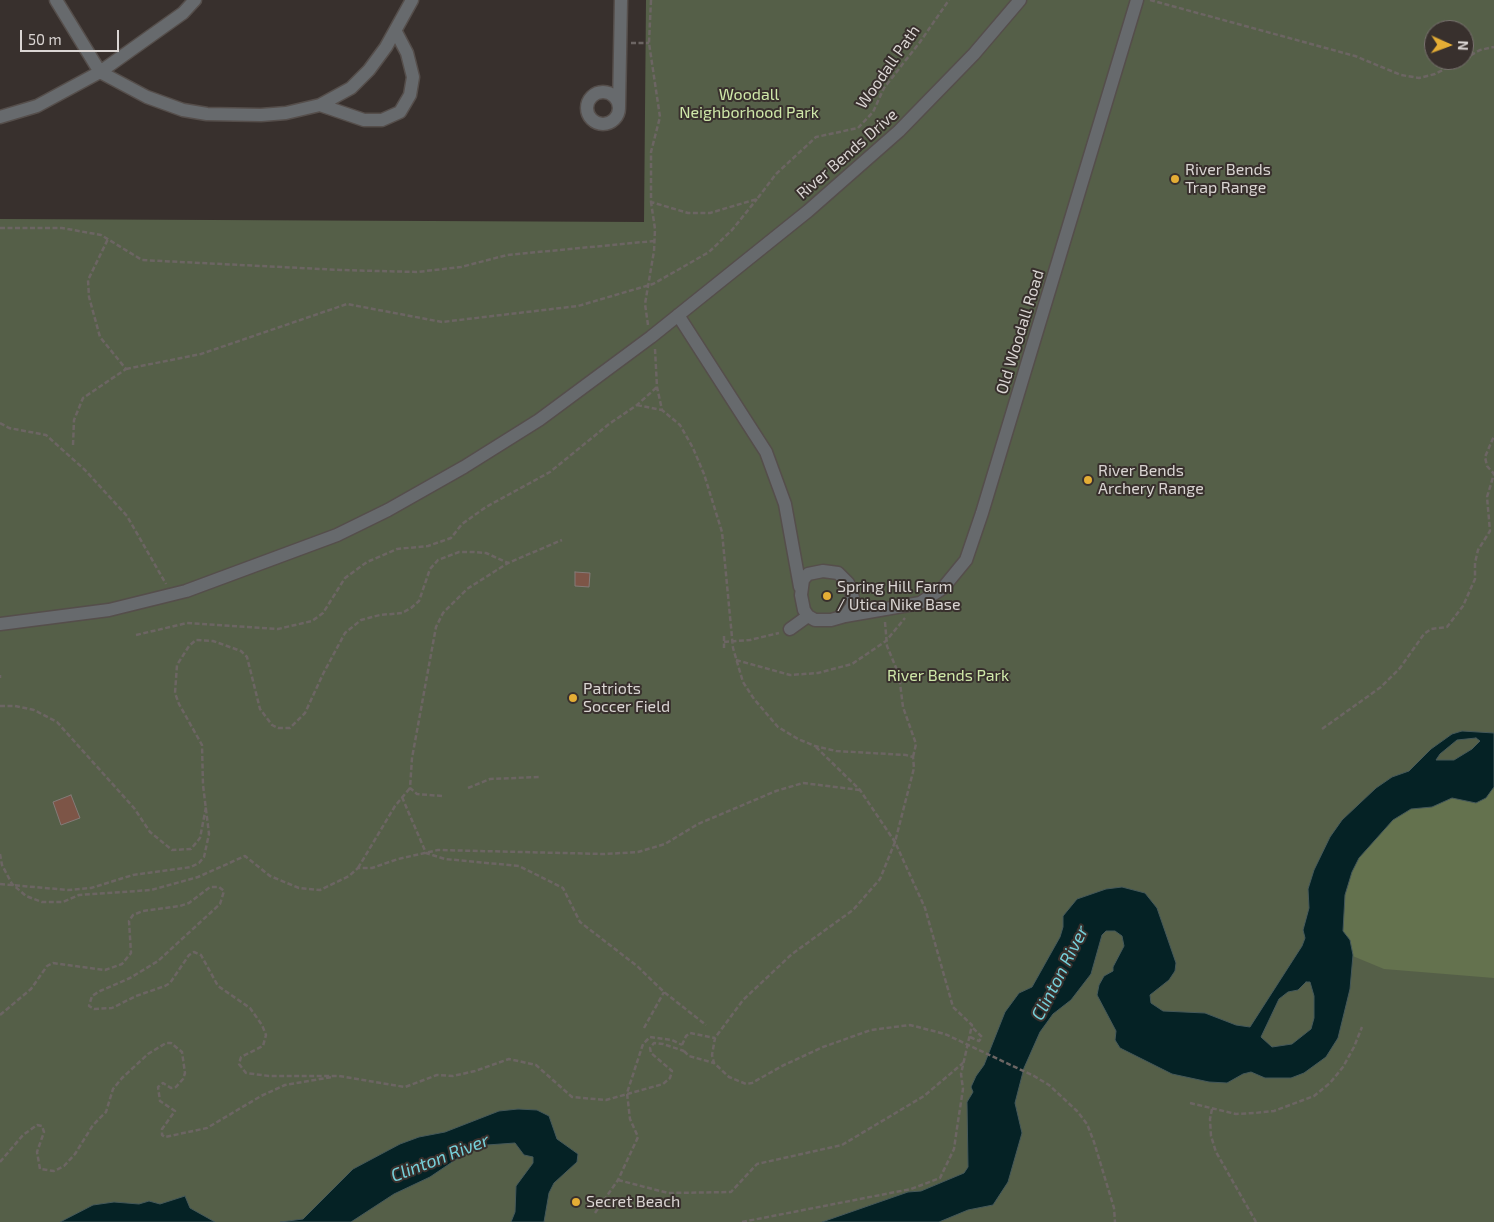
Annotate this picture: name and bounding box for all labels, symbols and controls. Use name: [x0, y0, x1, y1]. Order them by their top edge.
scale bar: [22, 20, 121, 52]
north arrow: [1424, 20, 1474, 70]
street label: Woodall Path: [852, 22, 924, 112]
text: 50 m: [28, 30, 62, 48]
text: N: [1455, 40, 1472, 51]
park label: Woodall Neighborhood Park: [679, 85, 819, 123]
street label: River Bends Drive: [793, 105, 901, 203]
place label: River Bends Trap Range: [1185, 160, 1271, 198]
marker: River Bends Trap Range: [1169, 173, 1181, 185]
street label: Old Woodall Road: [992, 267, 1048, 397]
place label: River Bends Archery Range: [1098, 461, 1204, 499]
marker: River Bends Archery Range: [1082, 474, 1094, 486]
place label: Spring Hill Farm / Utica Nike Base: [837, 577, 960, 615]
marker: Spring Hill Farm / Utica Nike Base: [821, 590, 833, 602]
park label: River Bends Park: [887, 666, 1009, 686]
place label: Patriots Soccer Field: [583, 679, 670, 717]
marker: Patriots Soccer Field: [567, 692, 579, 704]
water label: Clinton River: [1027, 922, 1093, 1024]
water label: Clinton River: [388, 1129, 492, 1187]
place label: Secret Beach: [586, 1192, 680, 1212]
marker: Secret Beach: [570, 1196, 582, 1208]

